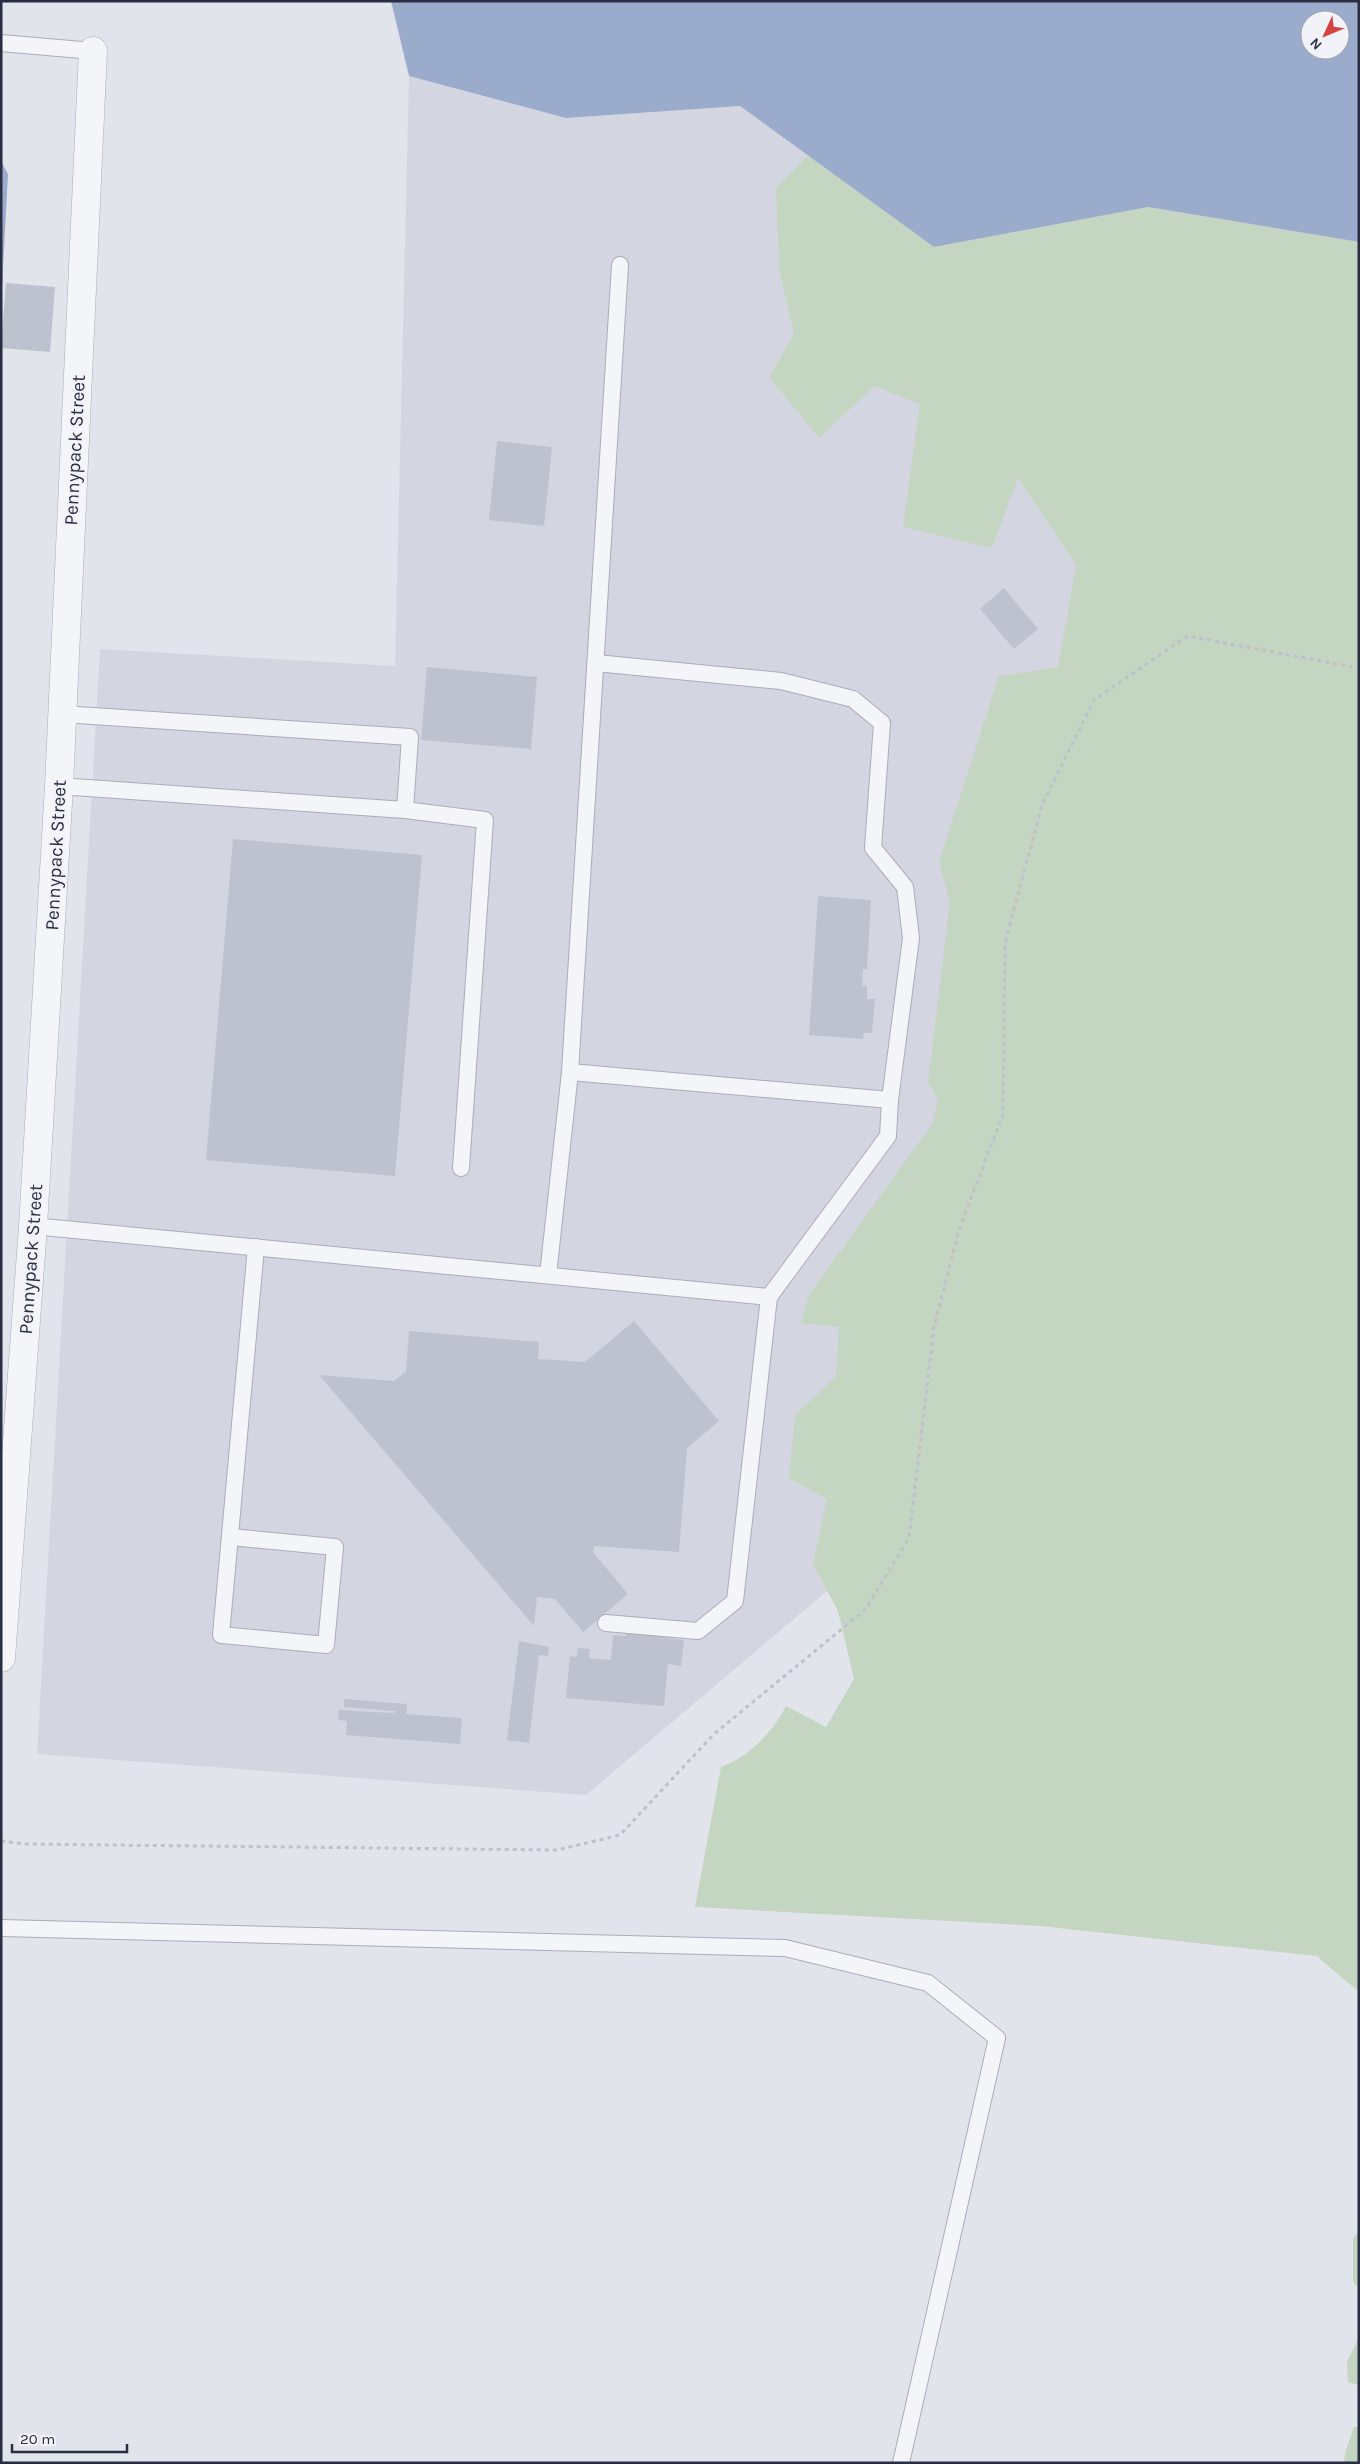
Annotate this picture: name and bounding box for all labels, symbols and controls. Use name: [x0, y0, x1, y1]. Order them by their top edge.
north arrow: [1300, 10, 1350, 60]
text: N: [1306, 34, 1326, 53]
street label: Pennypack Street: [60, 374, 90, 526]
street label: Pennypack Street: [41, 779, 71, 931]
street label: Pennypack Street: [15, 1183, 47, 1335]
scale bar: [12, 2422, 128, 2454]
text: 20 m: [20, 2430, 55, 2448]

